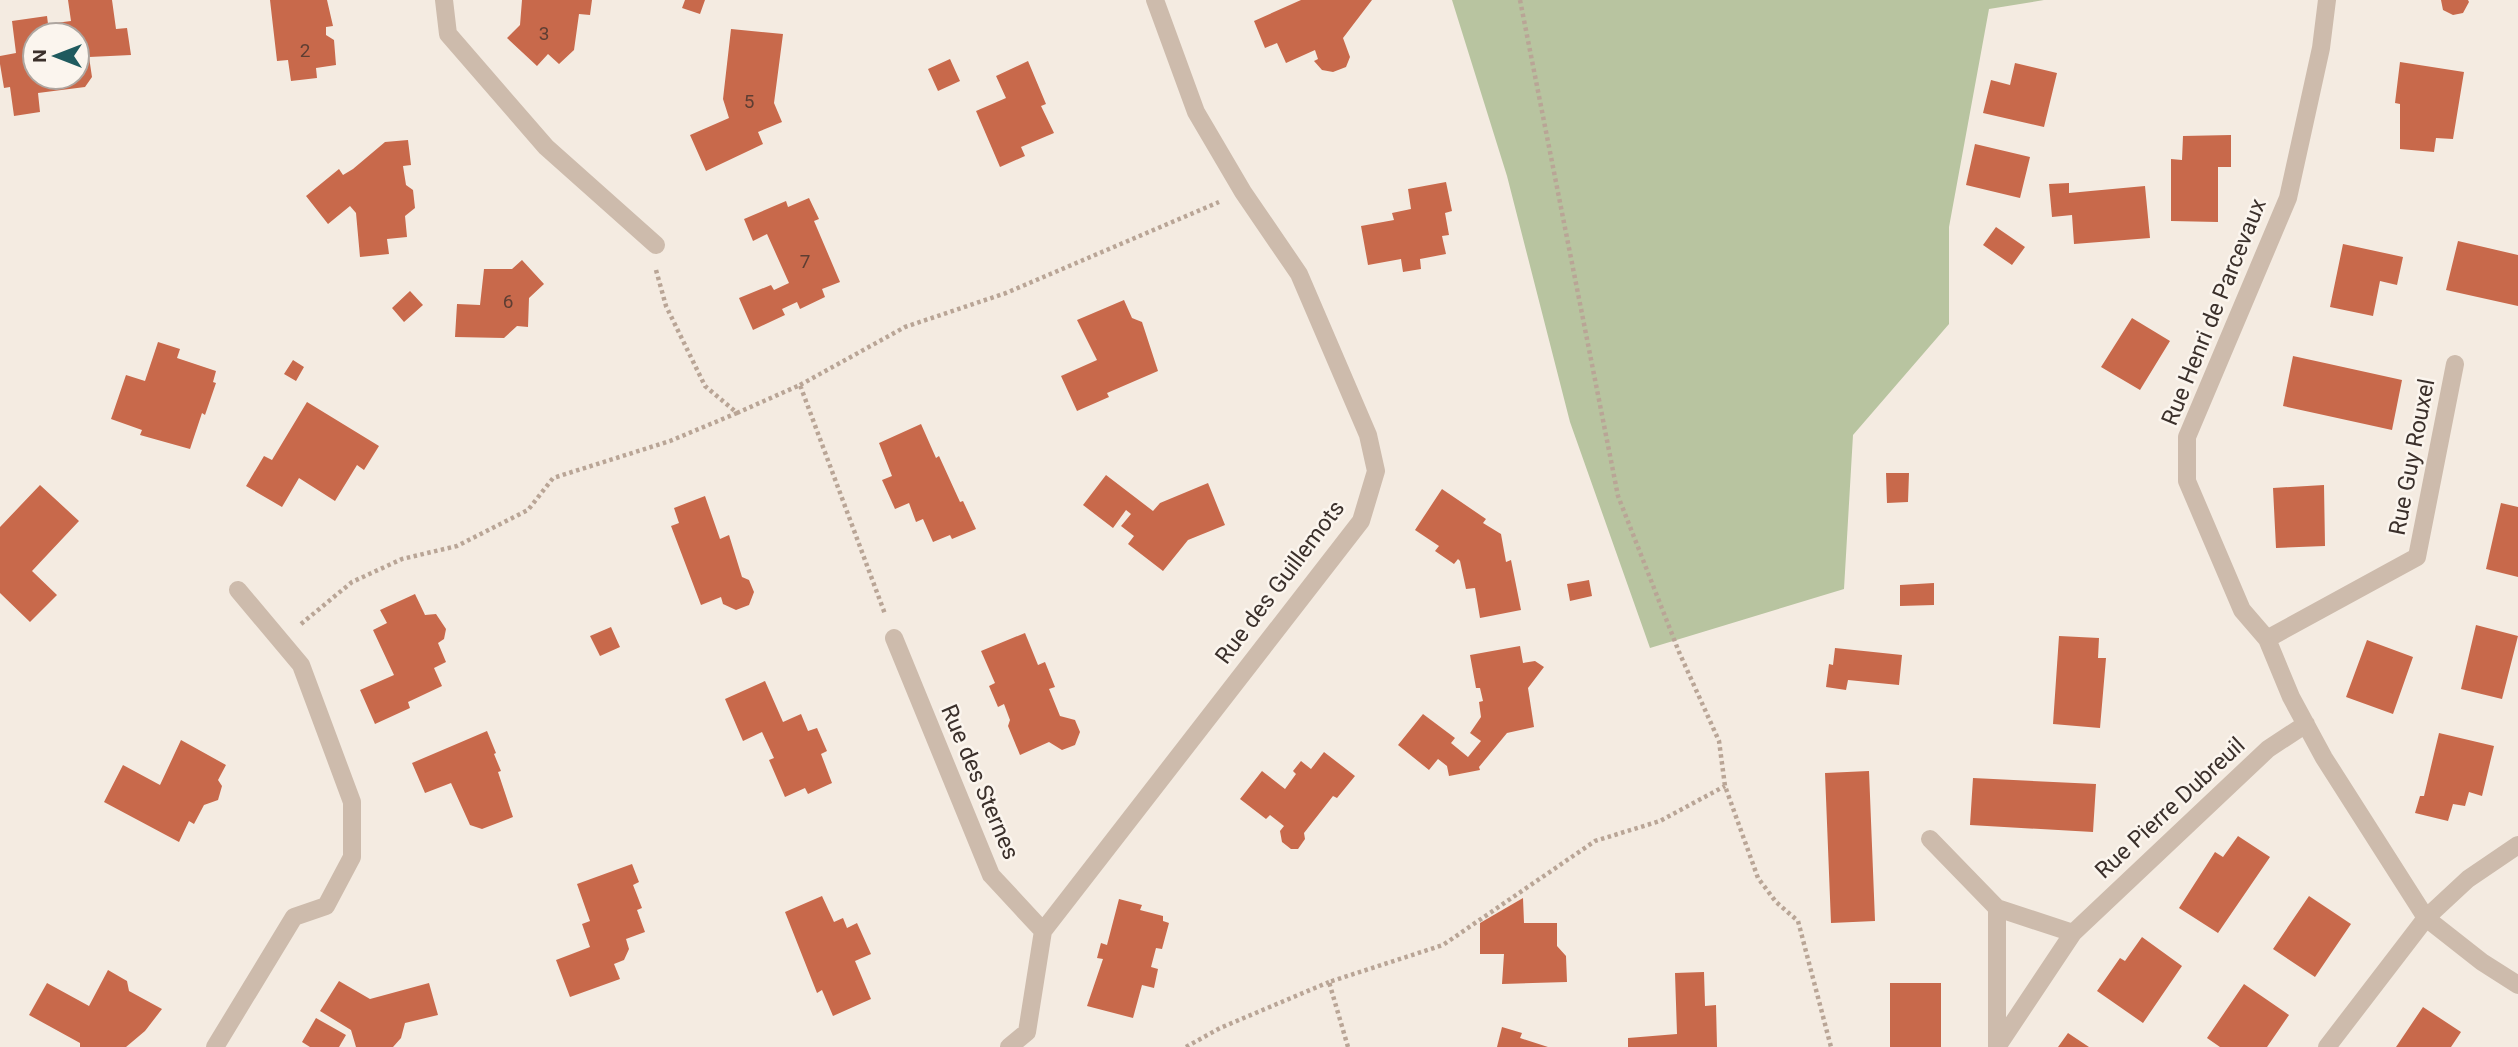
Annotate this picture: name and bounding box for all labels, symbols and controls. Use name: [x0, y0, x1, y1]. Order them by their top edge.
north arrow: [21, 21, 91, 91]
house number: 3: [539, 22, 549, 45]
house number: 2: [300, 39, 310, 62]
text: N: [28, 49, 51, 63]
house number: 5: [744, 90, 754, 113]
street label: Rue Henri de Parcevaux: [2156, 195, 2272, 429]
house number: 7: [800, 250, 810, 273]
house number: 6: [503, 290, 513, 313]
street label: Rue Guy Rouxel: [2384, 377, 2440, 537]
street label: Rue des Guillemots: [1210, 495, 1350, 669]
street label: Rue des Sternes: [935, 701, 1025, 863]
street label: Rue Pierre Dubreuil: [2090, 732, 2250, 884]

